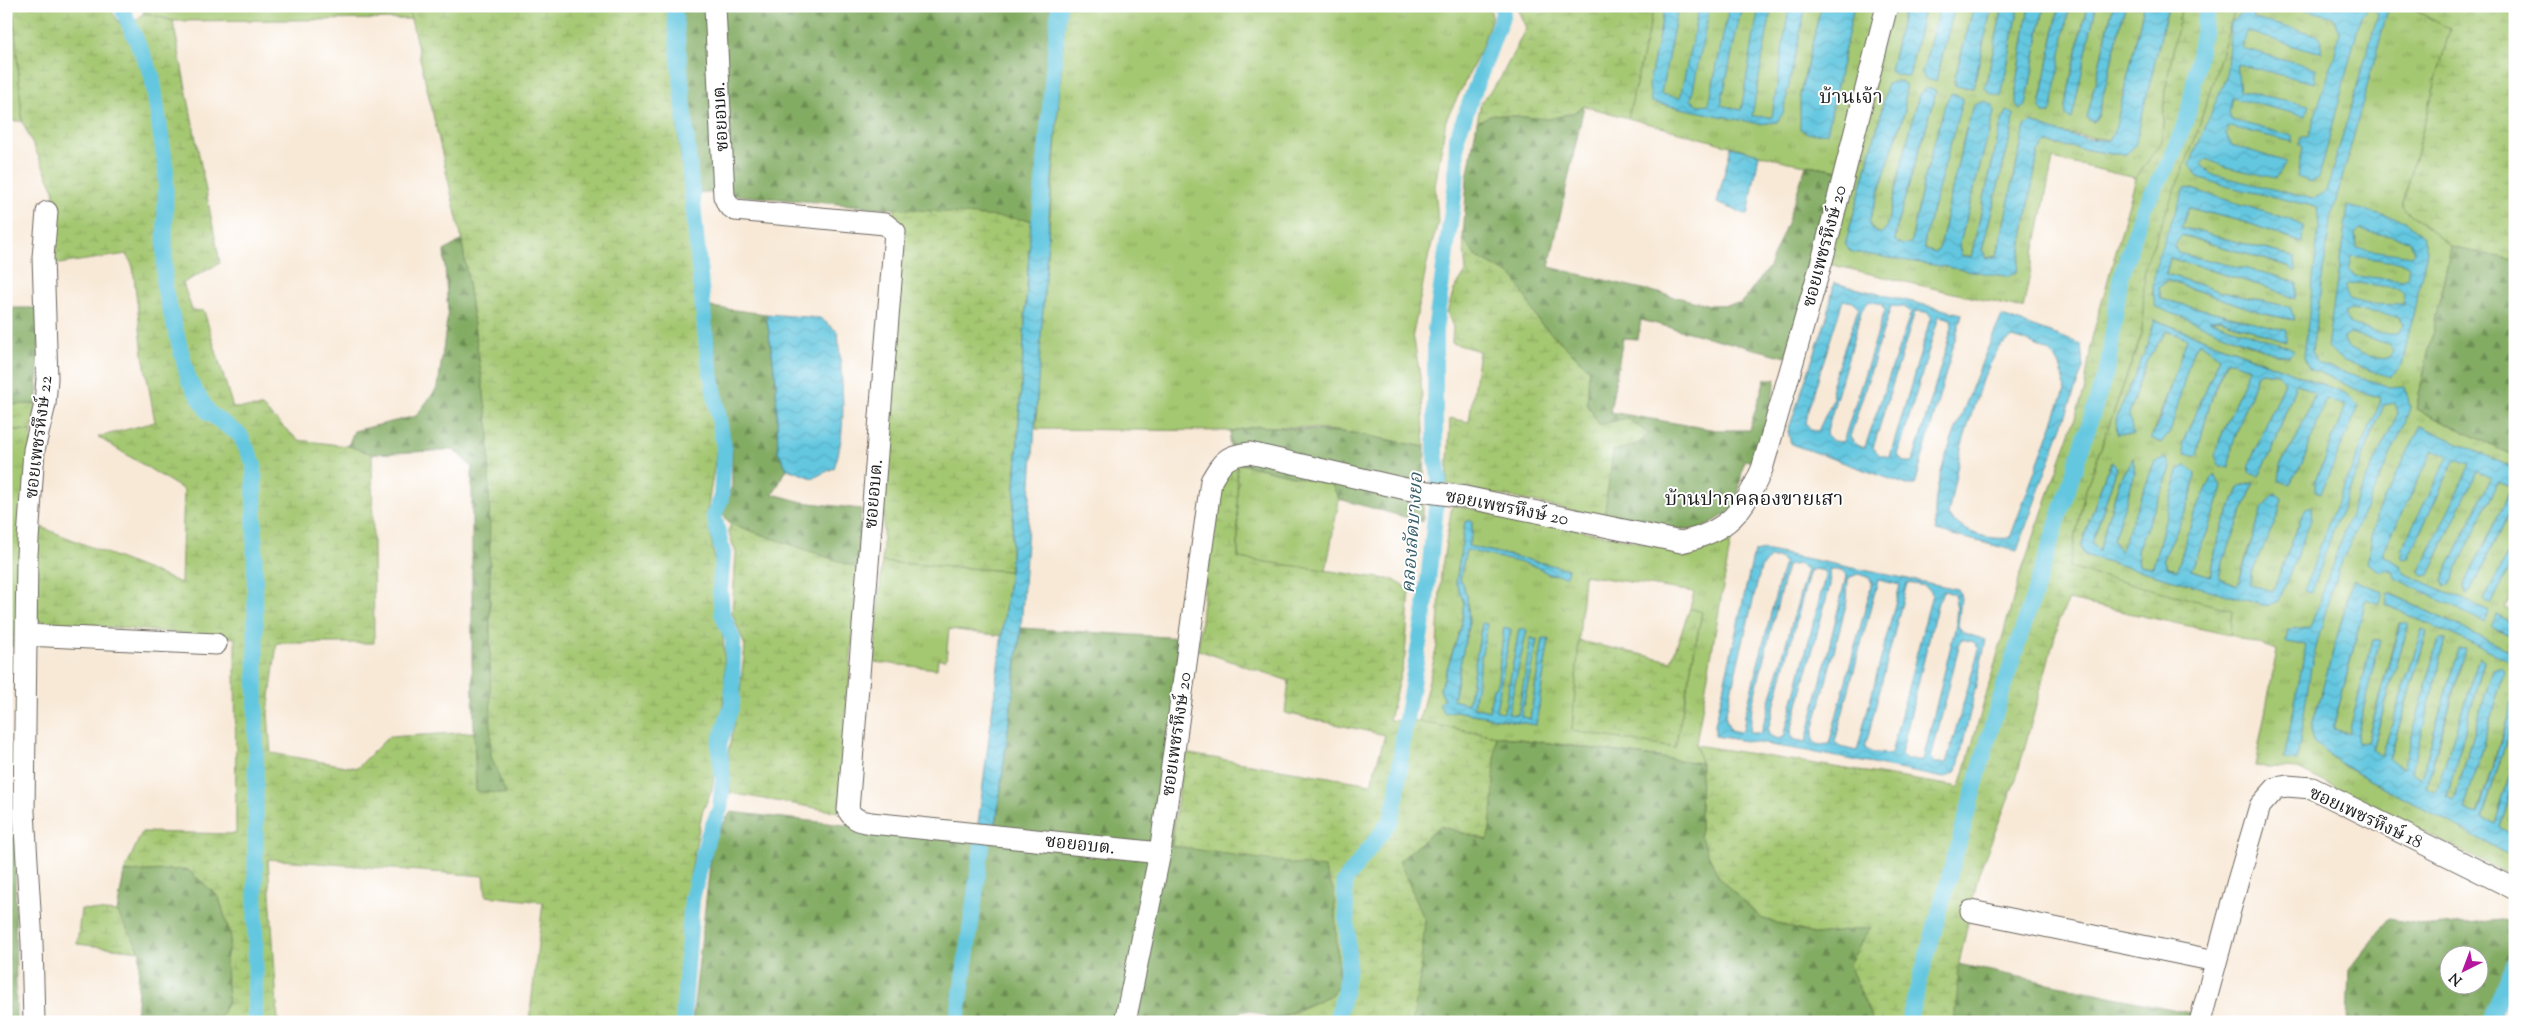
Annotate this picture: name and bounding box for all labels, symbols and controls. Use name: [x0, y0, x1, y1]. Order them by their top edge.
street label: ซอยอบต.: [707, 81, 737, 152]
district label: บ้านเจ้า: [1819, 84, 1883, 113]
street label: ซอยเพชรหึงษ์ 20: [1797, 183, 1855, 310]
street label: ซอยเพชรหึงษ์ 22: [20, 374, 61, 500]
street label: ซอยอบต.: [859, 458, 891, 530]
water label: คลองลัดบางยอ: [1396, 471, 1431, 594]
street label: ซอยเพชรหึงษ์ 20: [1443, 484, 1571, 534]
district label: บ้านปากคลองขายเสา: [1665, 486, 1843, 515]
street label: ซอยเพชรหึงษ์ 20: [1156, 671, 1200, 798]
street label: ซอยเพชรหึงษ์ 18: [2304, 781, 2426, 856]
street label: ซอยอบต.: [1044, 829, 1116, 863]
north arrow: [2438, 946, 2488, 996]
text: N: [2446, 967, 2467, 989]

